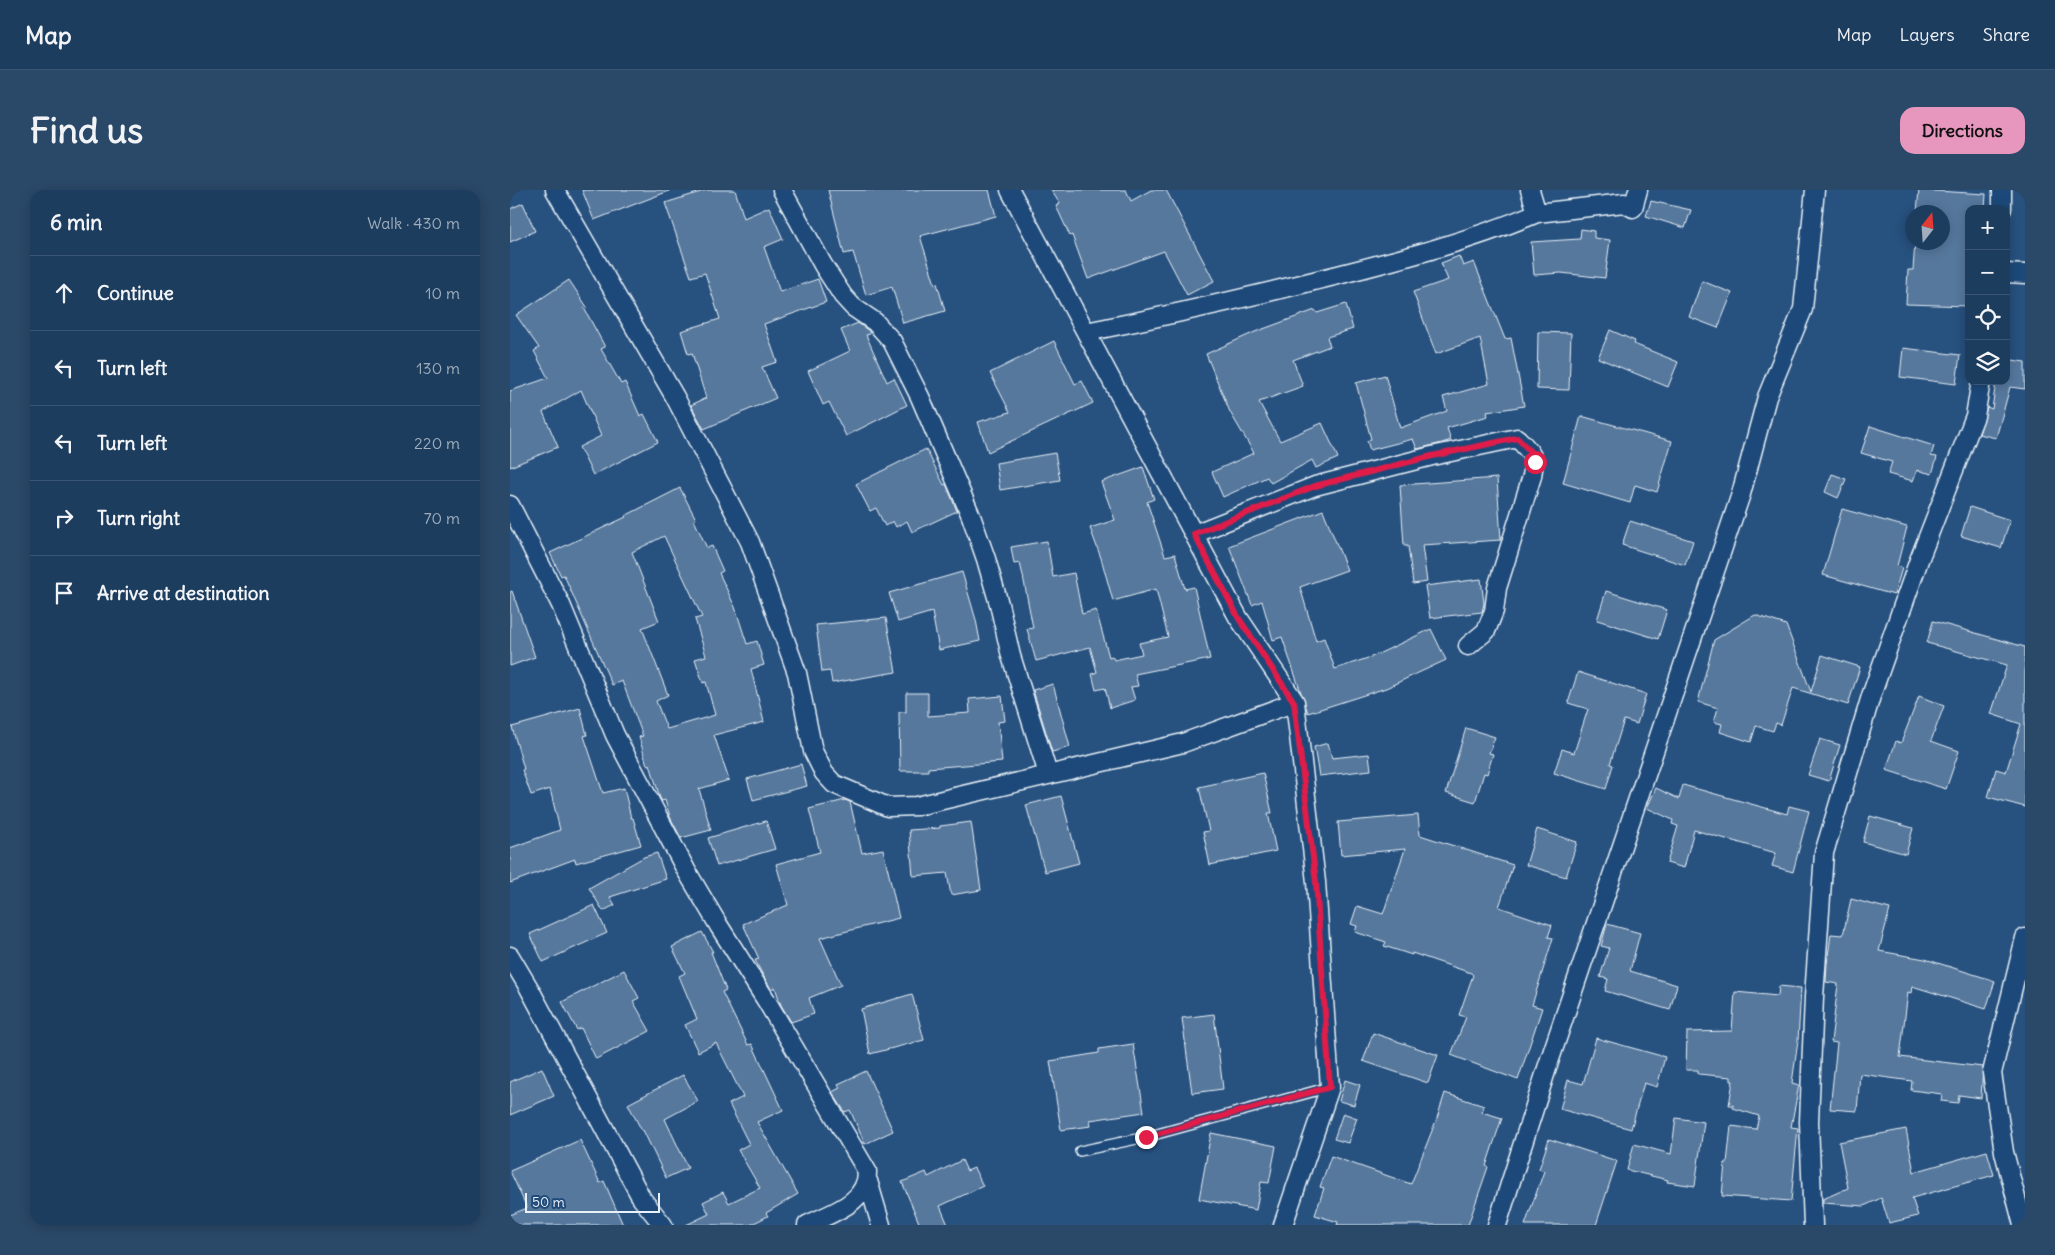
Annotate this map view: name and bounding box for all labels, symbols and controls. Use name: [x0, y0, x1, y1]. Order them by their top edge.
text: Map: [25, 20, 72, 50]
text: Map: [1836, 23, 1871, 46]
text: Layers: [1899, 23, 1955, 46]
text: Share: [1983, 23, 2030, 46]
button: Directions: [1900, 107, 2025, 154]
text: Find us: [30, 108, 143, 152]
north arrow: [1905, 205, 1950, 250]
map controls: [1965, 205, 2010, 385]
button: +: [1965, 205, 2010, 250]
text: 6 min: [50, 209, 102, 236]
text: Walk · 430 m: [367, 213, 460, 233]
button: −: [1965, 250, 2010, 295]
icon: ahead: [50, 279, 78, 307]
text: Continue: [97, 281, 174, 305]
text: 10 m: [425, 283, 460, 303]
button: locate: [1965, 295, 2010, 340]
button: layers: [1965, 340, 2010, 385]
icon: left: [50, 354, 78, 382]
text: Turn left: [97, 356, 167, 380]
text: 130 m: [416, 358, 460, 378]
icon: left: [50, 429, 78, 457]
text: Turn left: [97, 431, 167, 455]
text: 220 m: [414, 433, 460, 453]
route start: [1524, 451, 1547, 474]
icon: right: [50, 504, 78, 532]
text: Turn right: [97, 506, 180, 530]
text: 70 m: [424, 508, 460, 528]
icon: arrive: [50, 579, 78, 607]
text: Arrive at destination: [97, 581, 270, 605]
route end: [1135, 1126, 1158, 1149]
scale bar: [525, 1190, 660, 1213]
text: 50 m: [532, 1193, 565, 1211]

